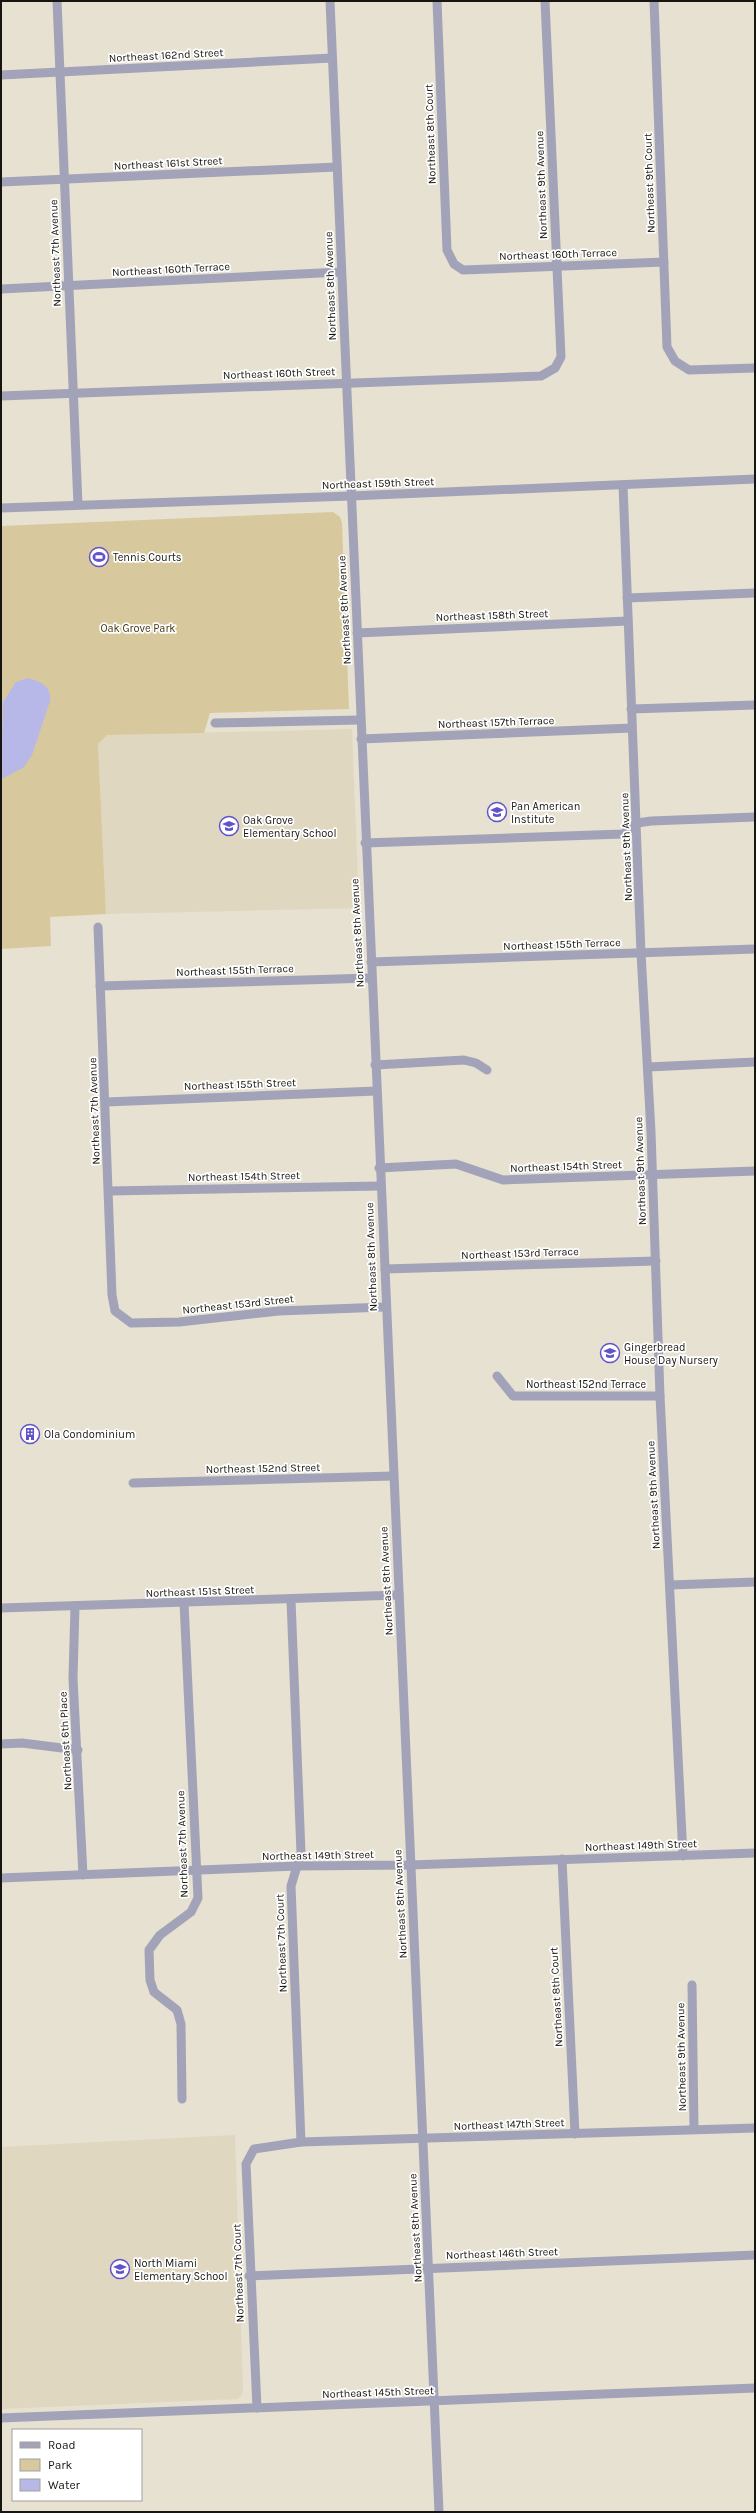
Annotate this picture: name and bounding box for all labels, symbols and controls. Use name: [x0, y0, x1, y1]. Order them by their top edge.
street label: Northeast 162nd Street: [108, 46, 224, 65]
street label: Northeast 8th Court: [422, 84, 439, 184]
street label: Northeast 9th Avenue: [533, 130, 550, 239]
street label: Northeast 9th Court: [641, 133, 658, 233]
street label: Northeast 161st Street: [113, 154, 223, 173]
street label: Northeast 7th Avenue: [47, 199, 64, 307]
street label: Northeast 8th Avenue: [322, 231, 339, 341]
street label: Northeast 160th Terrace: [499, 246, 618, 263]
street label: Northeast 160th Terrace: [112, 260, 231, 279]
street label: Northeast 160th Street: [223, 365, 335, 382]
street label: Northeast 159th Street: [322, 475, 434, 492]
sports icon: Tennis Courts: [88, 546, 110, 568]
place label: Tennis Courts: [113, 551, 182, 564]
street label: Northeast 8th Avenue: [335, 555, 354, 665]
street label: Northeast 158th Street: [435, 607, 549, 624]
park label: Oak Grove Park: [100, 622, 176, 635]
street label: Northeast 157th Terrace: [438, 714, 555, 731]
street label: Northeast 9th Avenue: [618, 792, 635, 901]
place label: Pan American Institute: [511, 800, 580, 826]
school or university icon: Pan American Institute: [486, 801, 508, 823]
place label: Oak Grove Elementary School: [243, 814, 336, 840]
school or university icon: Oak Grove Elementary School: [218, 815, 240, 837]
street label: Northeast 8th Avenue: [348, 878, 367, 988]
street label: Northeast 155th Terrace: [503, 936, 621, 953]
street label: Northeast 155th Terrace: [176, 962, 294, 979]
street label: Northeast 7th Avenue: [86, 1057, 103, 1165]
street label: Northeast 155th Street: [184, 1076, 296, 1093]
street label: Northeast 9th Avenue: [632, 1116, 649, 1225]
street label: Northeast 154th Street: [510, 1158, 622, 1175]
street label: Northeast 154th Street: [188, 1169, 300, 1184]
street label: Northeast 8th Avenue: [363, 1202, 380, 1312]
street label: Northeast 153rd Terrace: [461, 1245, 579, 1262]
street label: Northeast 153rd Street: [182, 1292, 295, 1317]
place label: Gingerbread House Day Nursery: [624, 1341, 718, 1367]
school or university icon: Gingerbread House Day Nursery: [599, 1342, 621, 1364]
street label: Northeast 152nd Terrace: [526, 1378, 646, 1391]
building icon: Ola Condominium: [19, 1423, 41, 1445]
place label: Ola Condominium: [44, 1428, 135, 1441]
street label: Northeast 9th Avenue: [644, 1440, 663, 1549]
street label: Northeast 152nd Street: [206, 1461, 320, 1476]
street label: Northeast 8th Avenue: [377, 1526, 396, 1636]
street label: Northeast 151st Street: [145, 1583, 255, 1600]
street label: Northeast 6th Place: [56, 1691, 75, 1791]
street label: Northeast 7th Avenue: [174, 1790, 191, 1898]
street label: Northeast 149th Street: [585, 1837, 697, 1854]
street label: Northeast 149th Street: [262, 1848, 374, 1863]
street label: Northeast 8th Avenue: [391, 1849, 410, 1959]
street label: Northeast 7th Court: [273, 1893, 290, 1992]
street label: Northeast 8th Court: [547, 1947, 566, 2047]
street label: Northeast 9th Avenue: [674, 2002, 689, 2111]
street label: Northeast 147th Street: [453, 2116, 565, 2133]
street label: Northeast 8th Avenue: [406, 2173, 425, 2283]
street label: Northeast 7th Court: [230, 2223, 247, 2322]
street label: Northeast 146th Street: [446, 2245, 558, 2262]
place label: North Miami Elementary School: [134, 2257, 227, 2283]
school or university icon: North Miami Elementary School: [109, 2258, 131, 2280]
street label: Northeast 145th Street: [322, 2384, 434, 2401]
legend: [12, 2429, 142, 2501]
text: Road: [48, 2438, 76, 2452]
text: Park: [48, 2458, 73, 2472]
text: Water: [48, 2478, 81, 2492]

